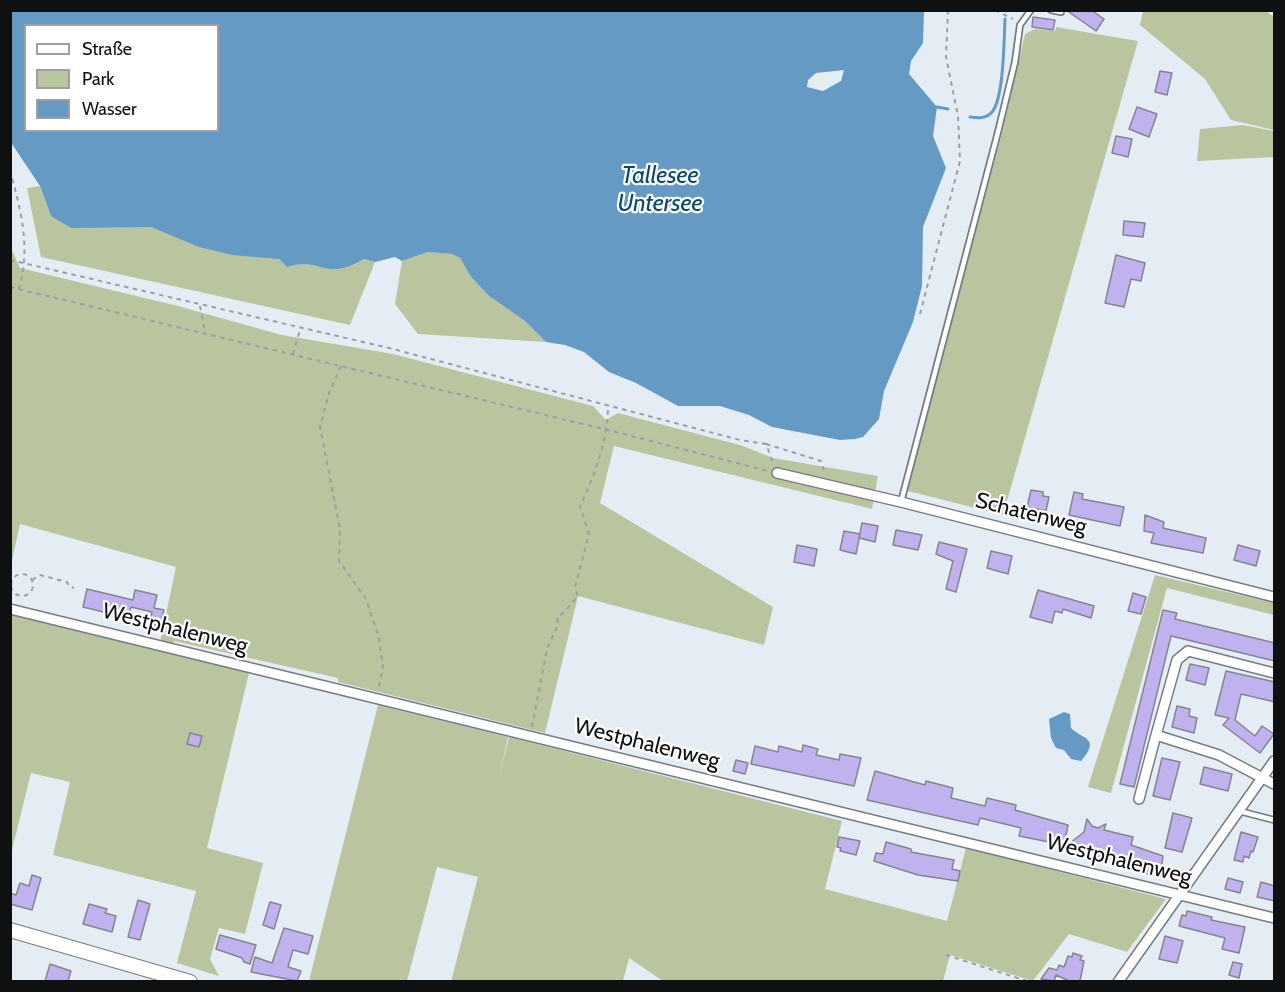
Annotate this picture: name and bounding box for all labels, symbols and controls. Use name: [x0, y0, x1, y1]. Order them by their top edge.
legend: [24, 24, 219, 132]
text: Straße: [82, 38, 132, 60]
text: Park: [82, 68, 114, 90]
text: Wasser: [82, 98, 137, 120]
water label: Tallesee Untersee: [618, 162, 702, 218]
street label: Schatenweg: [973, 487, 1089, 541]
street label: Westphalenweg: [100, 598, 250, 660]
street label: Westphalenweg: [572, 713, 722, 775]
street label: Westphalenweg: [1044, 829, 1194, 891]

